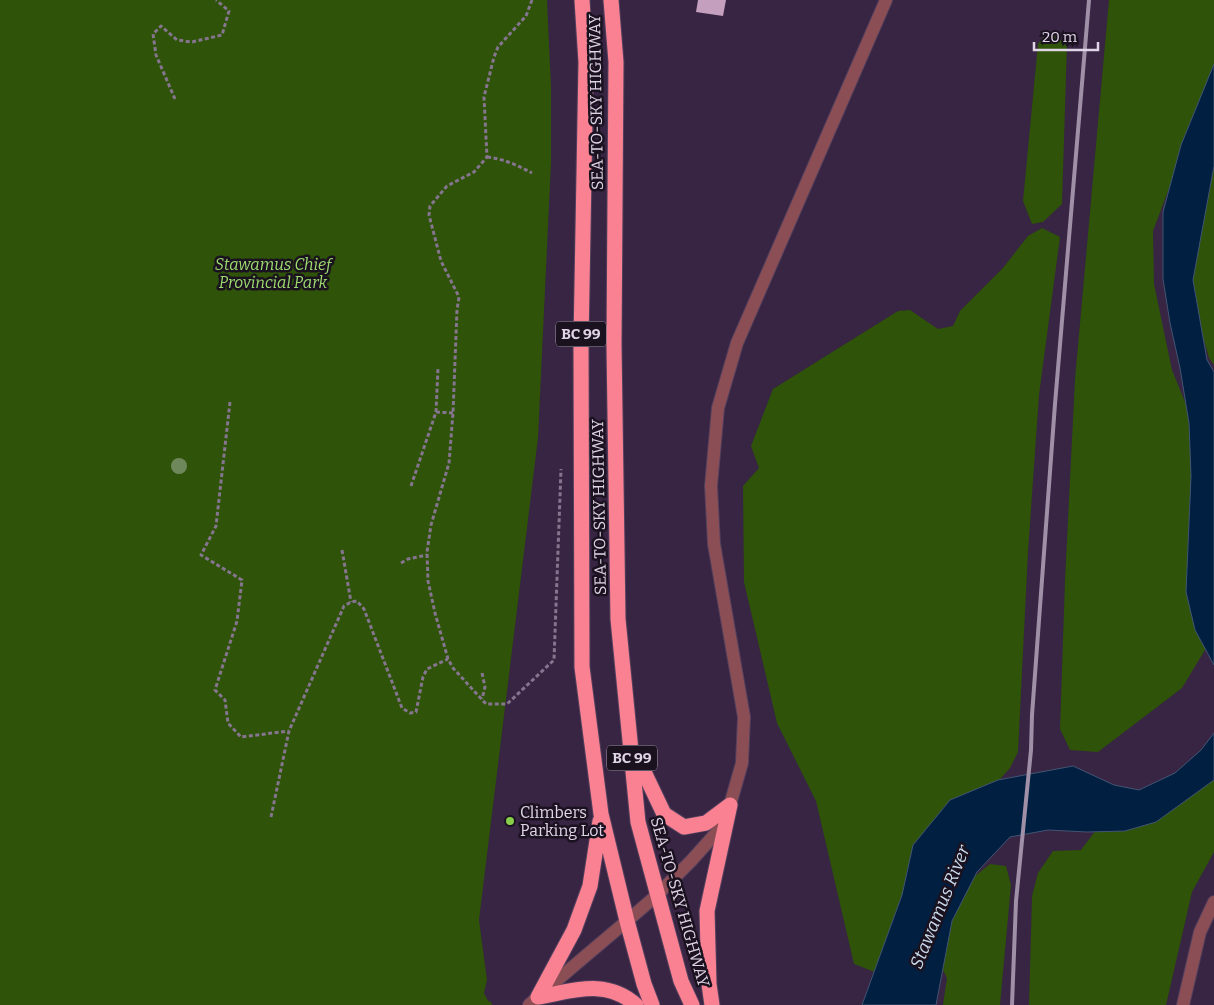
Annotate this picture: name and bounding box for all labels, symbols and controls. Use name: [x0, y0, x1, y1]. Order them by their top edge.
street label: SEA-TO-SKY HIGHWAY: [585, 13, 607, 190]
scale bar: [1034, 20, 1098, 52]
text: 20 m: [1042, 28, 1078, 46]
park label: Stawamus Chief Provincial Park: [215, 255, 334, 292]
road number: BC 99: [556, 322, 606, 346]
street label: SEA-TO-SKY HIGHWAY: [588, 418, 610, 595]
road number: BC 99: [607, 746, 657, 770]
place label: Climbers Parking Lot: [520, 803, 604, 840]
marker: Climbers Parking Lot: [504, 815, 516, 827]
street label: SEA-TO-SKY HIGHWAY: [647, 815, 714, 990]
water label: Stawamus River: [905, 842, 975, 972]

